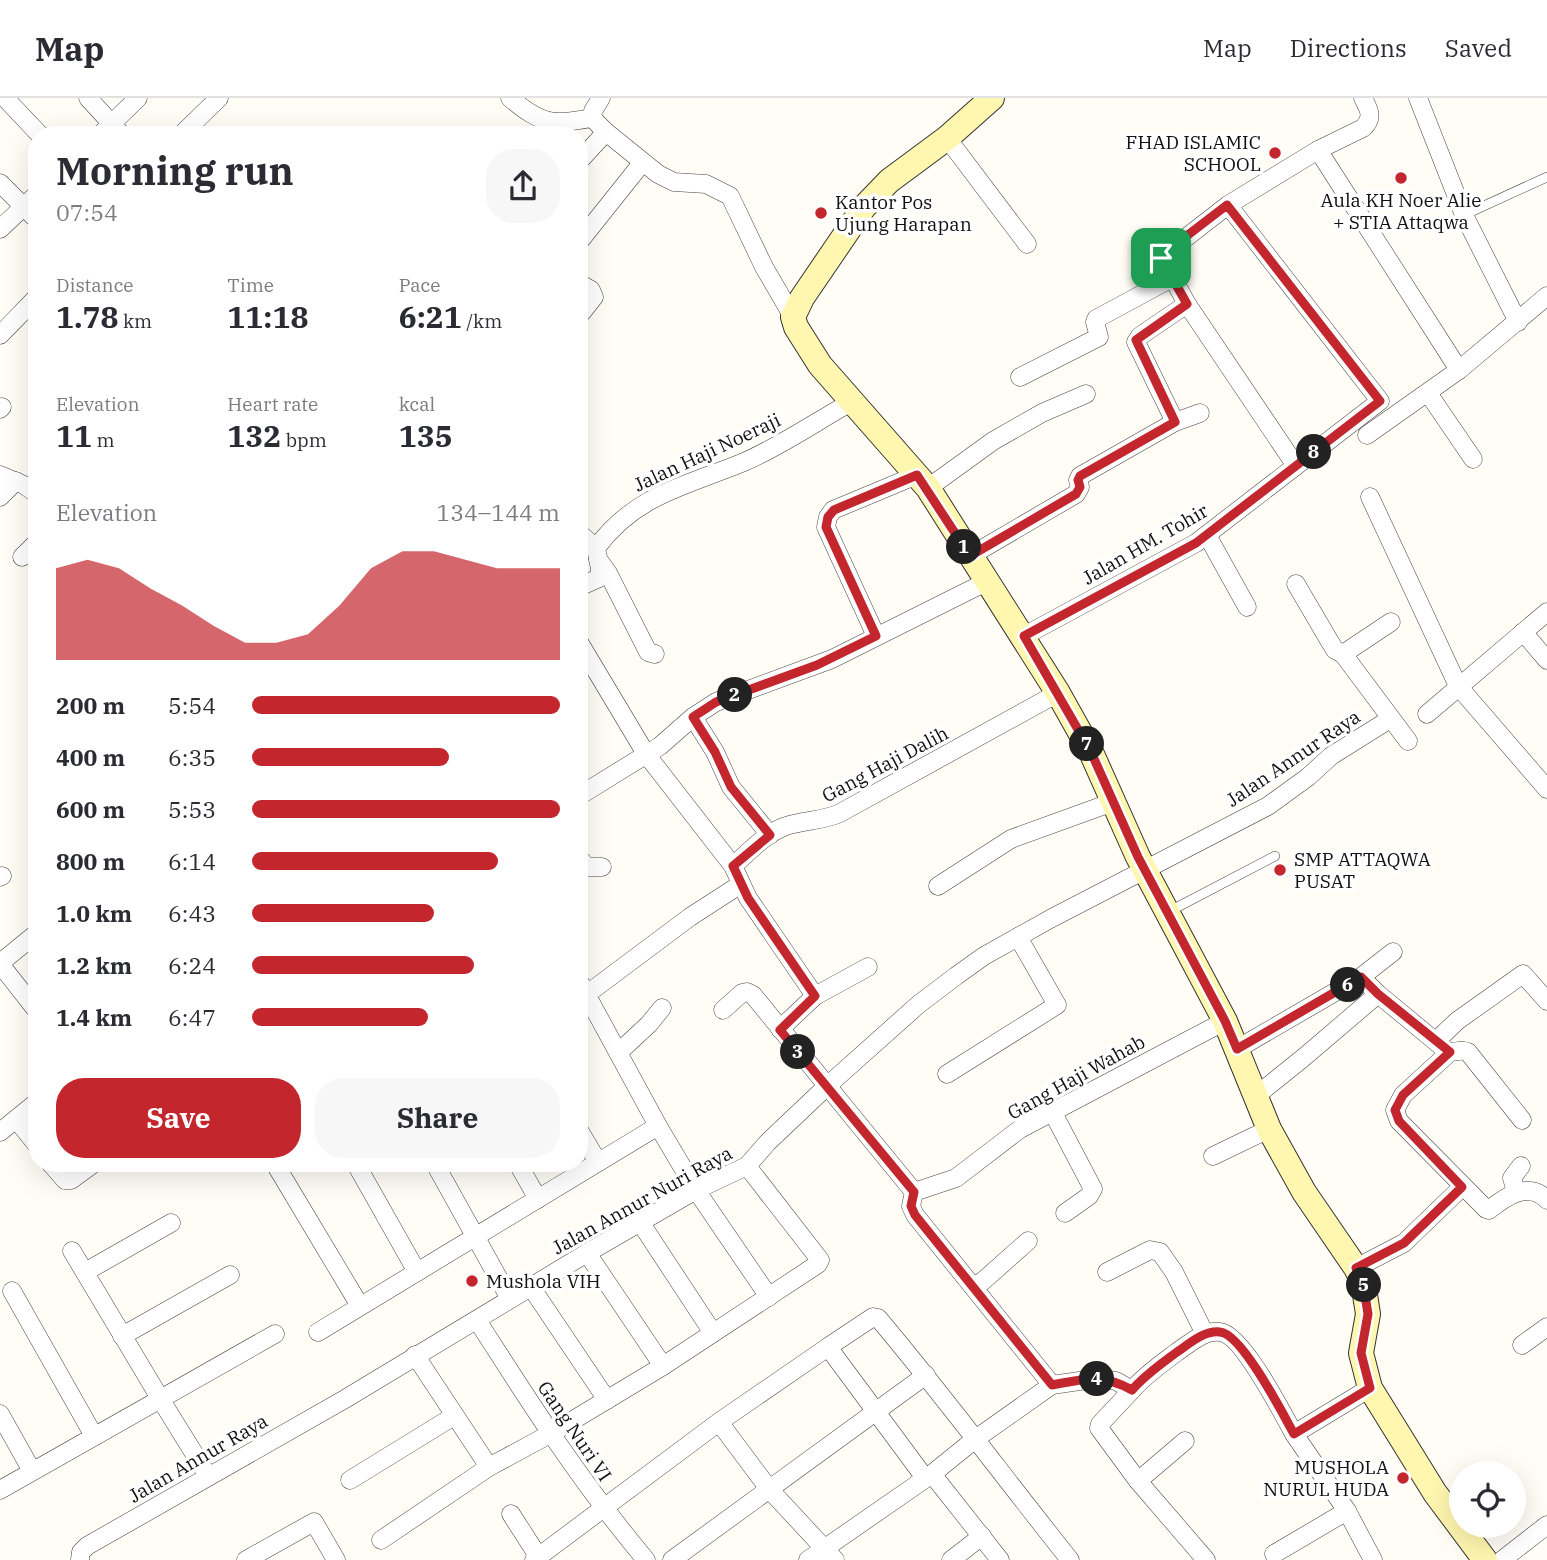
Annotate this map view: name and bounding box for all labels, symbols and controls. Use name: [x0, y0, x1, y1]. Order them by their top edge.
text: Map: [35, 27, 104, 70]
text: Map: [1203, 32, 1252, 64]
text: Directions: [1290, 32, 1407, 64]
text: Saved: [1445, 32, 1512, 64]
place label: FHAD ISLAMIC SCHOOL: [1126, 130, 1261, 176]
marker: FHAD ISLAMIC SCHOOL: [1267, 145, 1283, 161]
text: Morning run: [56, 146, 294, 195]
button: share: [486, 149, 560, 223]
marker: Aula KH Noer Alie + STIA Attaqwa: [1393, 170, 1409, 186]
place label: Aula KH Noer Alie + STIA Attaqwa: [1320, 188, 1482, 234]
place label: Kantor Pos Ujung Harapan: [835, 190, 972, 236]
text: 07:54: [56, 197, 118, 227]
marker: Kantor Pos Ujung Harapan: [813, 205, 829, 221]
pin: [1131, 228, 1191, 288]
icon: arrive: [1142, 239, 1180, 277]
text: Distance: [56, 273, 134, 297]
text: Time: [227, 273, 274, 297]
text: Pace: [399, 273, 440, 297]
text: 1.78: [56, 297, 118, 336]
text: 11:18: [227, 297, 308, 336]
text: 6:21: [399, 297, 462, 336]
text: km: [118, 309, 152, 333]
text: /km: [462, 309, 502, 333]
text: Elevation: [56, 392, 140, 416]
text: Heart rate: [227, 392, 318, 416]
text: kcal: [399, 392, 435, 416]
street label: Jalan Haji Noeraji: [630, 407, 784, 497]
text: 11: [56, 416, 92, 455]
text: 132: [227, 416, 281, 455]
text: 135: [399, 416, 453, 455]
text: m: [92, 428, 115, 452]
text: bpm: [281, 428, 327, 452]
pin: 8: [1296, 434, 1332, 470]
text: 8: [1308, 439, 1319, 463]
text: Elevation: [56, 497, 157, 527]
text: 134–144 m: [436, 497, 560, 527]
street label: Jalan HM. Tohir: [1078, 498, 1213, 590]
pin: 1: [946, 530, 982, 564]
text: 1: [958, 534, 969, 558]
pin: 2: [718, 678, 752, 712]
text: 2: [729, 682, 740, 706]
text: 200 m: [56, 690, 125, 720]
text: 5:54: [168, 690, 216, 720]
street label: Jalan Annur Raya: [1221, 704, 1365, 812]
street label: Gang Haji Dalih: [818, 720, 953, 807]
pin: 7: [1070, 726, 1104, 762]
text: 7: [1081, 731, 1092, 755]
text: 400 m: [56, 742, 125, 772]
text: 6:35: [168, 742, 216, 772]
text: 600 m: [56, 794, 125, 824]
text: 5:53: [168, 794, 216, 824]
text: 800 m: [56, 846, 125, 876]
text: 6:14: [168, 846, 216, 876]
place label: SMP ATTAQWA PUSAT: [1294, 847, 1431, 893]
marker: SMP ATTAQWA PUSAT: [1272, 862, 1288, 878]
text: 1.0 km: [56, 898, 132, 928]
text: 6:43: [168, 898, 216, 928]
text: 1.2 km: [56, 950, 132, 980]
text: 6:24: [168, 950, 216, 980]
pin: 6: [1330, 968, 1366, 1002]
text: 6: [1342, 972, 1353, 996]
text: 1.4 km: [56, 1002, 132, 1032]
text: 6:47: [168, 1002, 216, 1032]
street label: Gang Haji Wahab: [1003, 1029, 1149, 1125]
pin: 3: [780, 1034, 816, 1070]
text: 3: [792, 1039, 803, 1063]
button: Save: [56, 1078, 301, 1158]
button: Share: [315, 1078, 560, 1158]
street label: Jalan Annur Nuri Raya: [548, 1141, 736, 1259]
pin: 5: [1346, 1268, 1382, 1302]
place label: Mushola VIH: [486, 1269, 601, 1293]
text: 5: [1358, 1272, 1369, 1296]
marker: Mushola VIH: [464, 1273, 480, 1289]
pin: 4: [1080, 1362, 1114, 1396]
text: 4: [1091, 1366, 1102, 1390]
street label: Gang Nuri VI: [533, 1376, 617, 1486]
street label: Jalan Annur Raya: [124, 1408, 272, 1508]
place label: MUSHOLA NURUL HUDA: [1263, 1455, 1389, 1501]
map controls: [1449, 1461, 1526, 1538]
button: locate: [1449, 1461, 1526, 1538]
marker: MUSHOLA NURUL HUDA: [1395, 1470, 1411, 1486]

